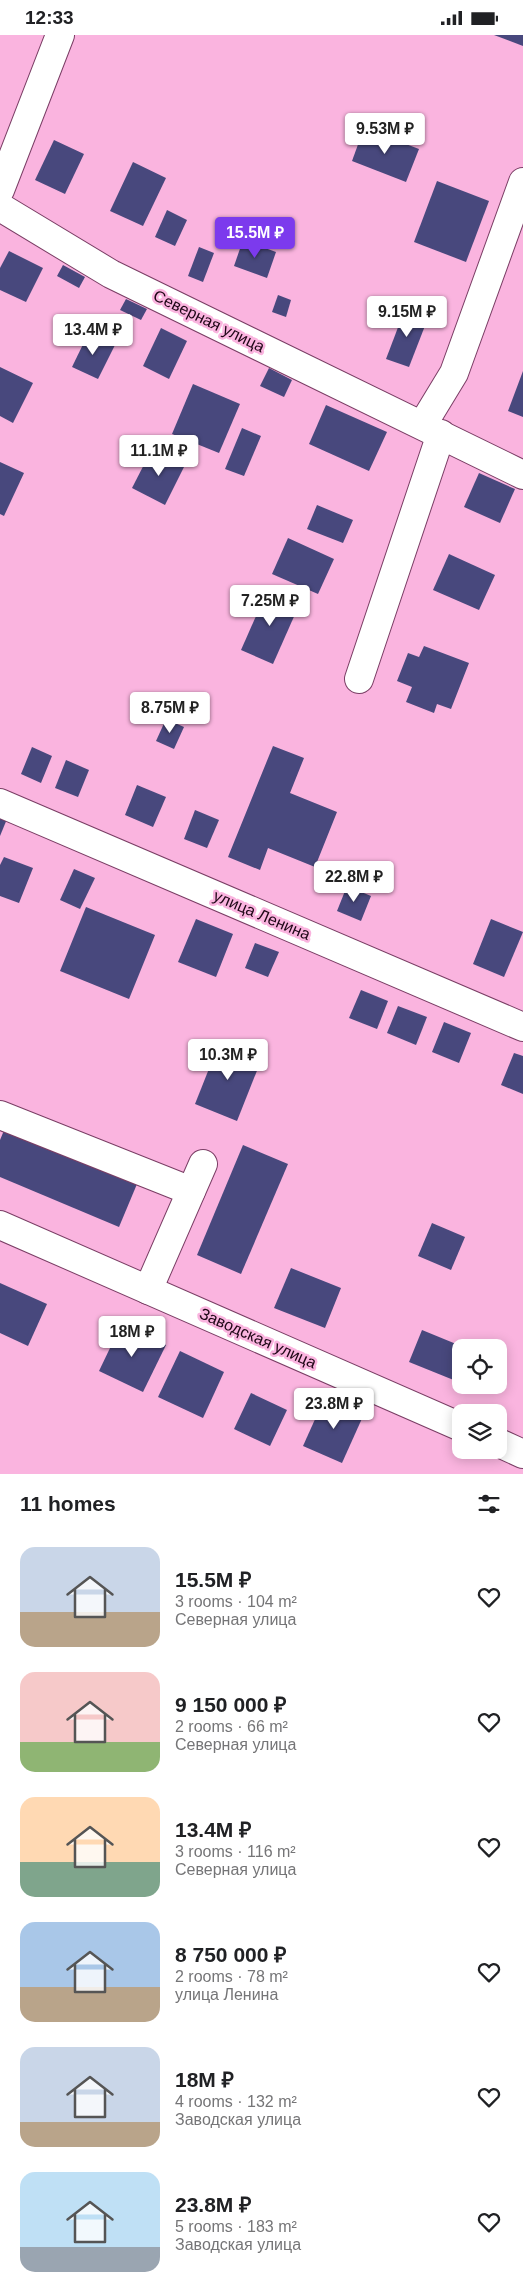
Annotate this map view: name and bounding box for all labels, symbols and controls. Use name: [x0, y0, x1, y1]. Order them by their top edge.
text: 12:33: [25, 7, 74, 28]
pin: 9.53M ₽: [339, 113, 431, 155]
text: 9.53M ₽: [356, 120, 414, 137]
pin: 15.5M ₽: [209, 217, 301, 259]
text: 15.5M ₽: [226, 224, 284, 241]
street label: Северная улица: [151, 287, 267, 355]
pin: 9.15M ₽: [361, 295, 453, 338]
text: 9.15M ₽: [378, 303, 436, 320]
pin: 13.4M ₽: [47, 313, 139, 356]
text: 13.4M ₽: [64, 321, 122, 338]
pin: 11.1M ₽: [113, 435, 205, 477]
text: 11.1M ₽: [130, 442, 188, 459]
pin: 7.25M ₽: [224, 585, 316, 627]
text: 7.25M ₽: [241, 592, 299, 609]
pin: 8.75M ₽: [124, 691, 216, 734]
text: 8.75M ₽: [141, 699, 199, 716]
pin: 22.8M ₽: [308, 861, 400, 903]
text: 22.8M ₽: [325, 868, 383, 885]
street label: улица Ленина: [211, 887, 313, 943]
pin: 10.3M ₽: [182, 1039, 274, 1081]
text: 10.3M ₽: [199, 1046, 257, 1063]
street label: Заводская улица: [197, 1305, 319, 1371]
pin: 18M ₽: [97, 1315, 167, 1358]
text: 18M ₽: [110, 1323, 154, 1340]
map controls: [452, 1339, 507, 1459]
button: locate: [452, 1339, 507, 1394]
pin: 23.8M ₽: [288, 1387, 380, 1430]
text: 23.8M ₽: [305, 1395, 363, 1412]
button: layers: [452, 1404, 507, 1459]
icon: filters: [475, 1490, 503, 1518]
text: 11 homes: [20, 1492, 116, 1515]
icon: home: [60, 1567, 120, 1627]
text: 15.5M ₽: [175, 1568, 251, 1591]
icon: heart: [475, 1583, 503, 1611]
text: 3 rooms · 104 m²: [175, 1593, 297, 1610]
text: Северная улица: [175, 1611, 296, 1628]
icon: home: [60, 1692, 120, 1752]
text: 9 150 000 ₽: [175, 1693, 286, 1716]
icon: heart: [475, 1708, 503, 1736]
text: 2 rooms · 66 m²: [175, 1718, 288, 1735]
text: Северная улица: [175, 1736, 296, 1753]
icon: home: [60, 1817, 120, 1877]
text: 13.4M ₽: [175, 1818, 251, 1841]
icon: heart: [475, 1833, 503, 1861]
text: 3 rooms · 116 m²: [175, 1843, 296, 1860]
text: Северная улица: [175, 1861, 296, 1878]
icon: home: [60, 1942, 120, 2002]
text: 8 750 000 ₽: [175, 1943, 286, 1966]
icon: heart: [475, 1958, 503, 1986]
text: 2 rooms · 78 m²: [175, 1968, 288, 1985]
text: улица Ленина: [175, 1986, 278, 2003]
icon: home: [60, 2067, 120, 2127]
text: 18M ₽: [175, 2068, 234, 2091]
icon: heart: [475, 2083, 503, 2111]
text: 4 rooms · 132 m²: [175, 2093, 297, 2110]
text: Заводская улица: [175, 2111, 301, 2128]
icon: home: [60, 2192, 120, 2252]
text: 23.8M ₽: [175, 2193, 251, 2216]
icon: heart: [475, 2208, 503, 2236]
text: 5 rooms · 183 m²: [175, 2218, 297, 2235]
text: Заводская улица: [175, 2236, 301, 2253]

